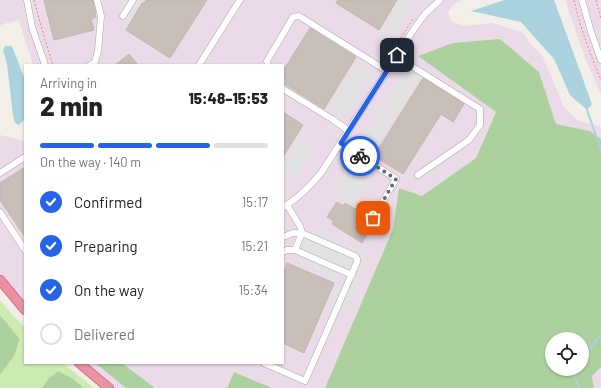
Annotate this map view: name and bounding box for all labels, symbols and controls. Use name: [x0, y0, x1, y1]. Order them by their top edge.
pin: [380, 38, 414, 72]
icon: home: [386, 44, 408, 66]
text: Arriving in: [40, 75, 97, 91]
text: 15:48–15:53: [188, 89, 268, 107]
text: 2 min: [40, 90, 103, 121]
courier: [340, 136, 380, 176]
icon: bike: [349, 145, 371, 167]
text: On the way · 140 m: [40, 154, 141, 170]
icon: check: [40, 191, 62, 213]
text: Confirmed: [74, 193, 142, 211]
text: 15:17: [242, 194, 268, 210]
pin: [356, 201, 390, 235]
icon: bag: [362, 207, 384, 229]
icon: check: [40, 235, 62, 257]
text: Preparing: [74, 237, 138, 255]
text: 15:21: [241, 238, 268, 254]
icon: check: [40, 279, 62, 301]
text: On the way: [74, 281, 144, 299]
text: 15:34: [239, 282, 268, 298]
text: Delivered: [74, 325, 135, 343]
map controls: [545, 332, 589, 376]
button: locate: [545, 332, 589, 376]

